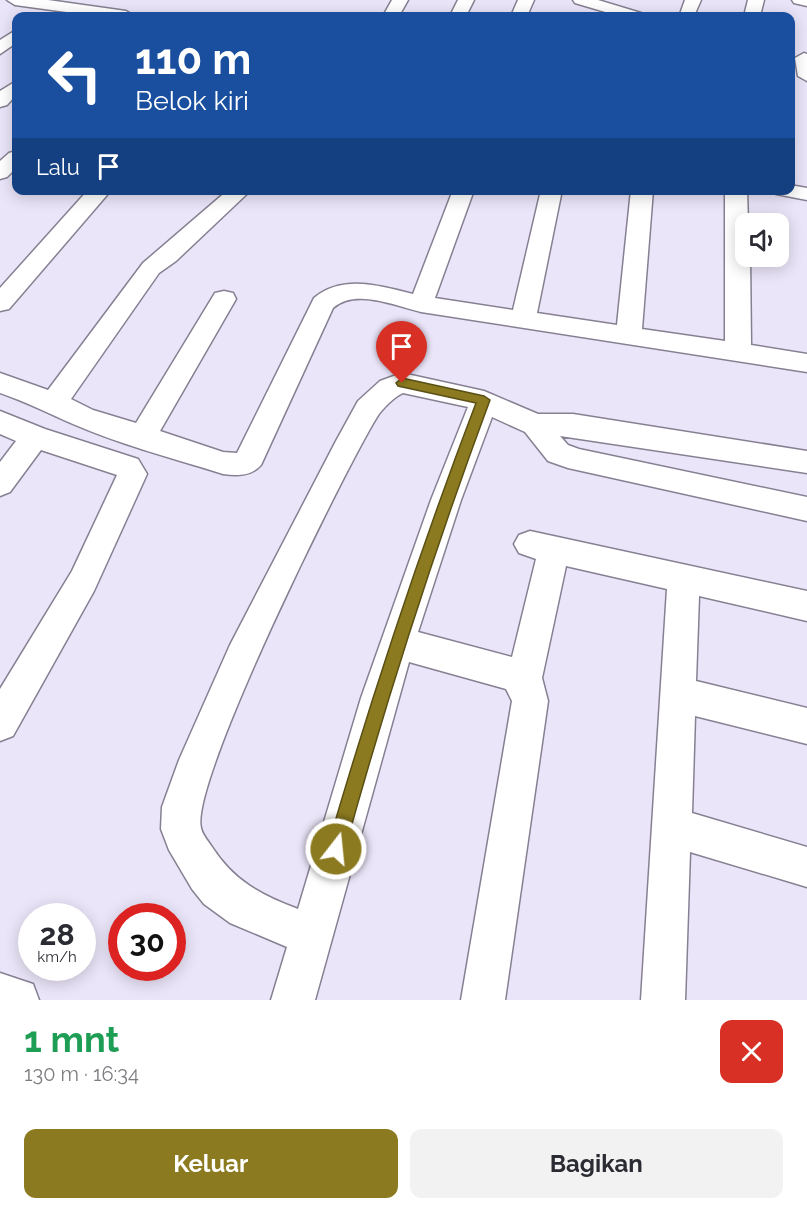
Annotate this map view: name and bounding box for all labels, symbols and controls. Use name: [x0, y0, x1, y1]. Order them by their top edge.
text: 110 m: [135, 35, 251, 84]
icon: left: [36, 36, 114, 114]
text: Belok kiri: [135, 85, 249, 116]
icon: arrive: [92, 150, 125, 183]
text: Lalu: [36, 154, 80, 180]
map controls: [735, 213, 789, 267]
button: sound: [735, 213, 789, 267]
pin: [376, 321, 427, 383]
icon: arrive: [385, 330, 418, 363]
position arrow: [304, 817, 368, 881]
speed limit sign: 30: [108, 903, 186, 981]
text: 28: [39, 917, 75, 952]
text: km/h: [37, 948, 77, 966]
text: 1 mnt: [24, 1018, 119, 1060]
button: close: [720, 1020, 783, 1083]
text: 130 m · 16:34: [24, 1062, 139, 1086]
button: Keluar: [24, 1129, 398, 1198]
button: Bagikan: [410, 1129, 783, 1198]

